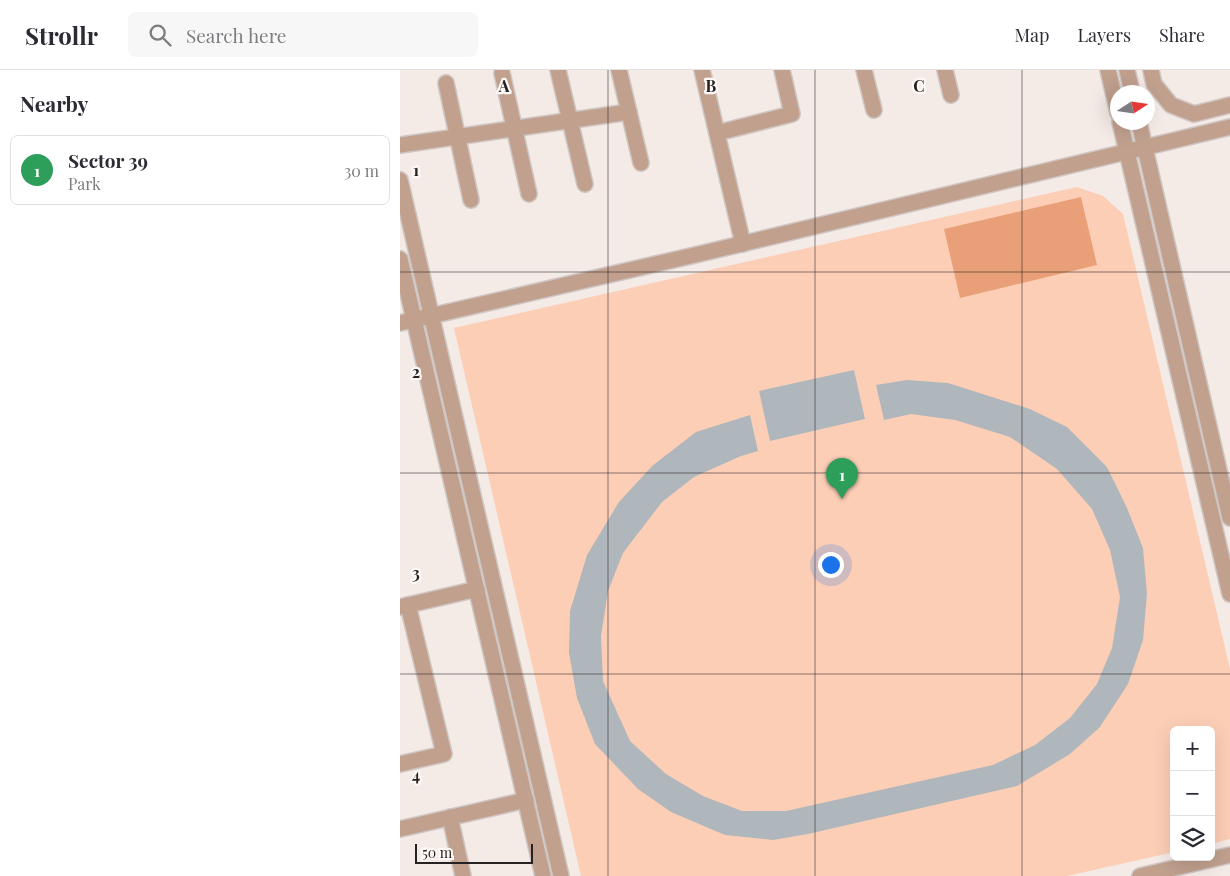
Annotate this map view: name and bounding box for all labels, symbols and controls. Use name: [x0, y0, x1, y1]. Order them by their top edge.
search box: [128, 12, 478, 57]
text: Strollr: [25, 19, 98, 51]
icon: search: [146, 21, 174, 49]
text: Search here: [186, 22, 286, 48]
text: Map: [1014, 23, 1049, 47]
text: Layers: [1077, 23, 1131, 47]
text: Share: [1159, 23, 1205, 47]
text: A: [498, 75, 510, 96]
text: B: [706, 75, 717, 96]
text: C: [913, 75, 925, 96]
north arrow: [1110, 85, 1155, 130]
text: Nearby: [20, 89, 89, 117]
text: Sector 39: [68, 147, 148, 173]
text: 1: [413, 159, 419, 180]
text: 1: [34, 160, 40, 181]
text: 30 m: [344, 160, 379, 181]
text: Park: [68, 173, 101, 194]
text: 2: [412, 361, 420, 382]
pin: 1: [826, 458, 858, 499]
your location: [818, 552, 844, 578]
text: 3: [412, 562, 420, 583]
map controls: [1170, 726, 1215, 861]
button: +: [1170, 726, 1215, 771]
text: 4: [412, 764, 420, 785]
button: −: [1170, 771, 1215, 816]
button: layers: [1170, 816, 1215, 861]
scale bar: [415, 841, 532, 864]
text: 50 m: [422, 843, 452, 862]

